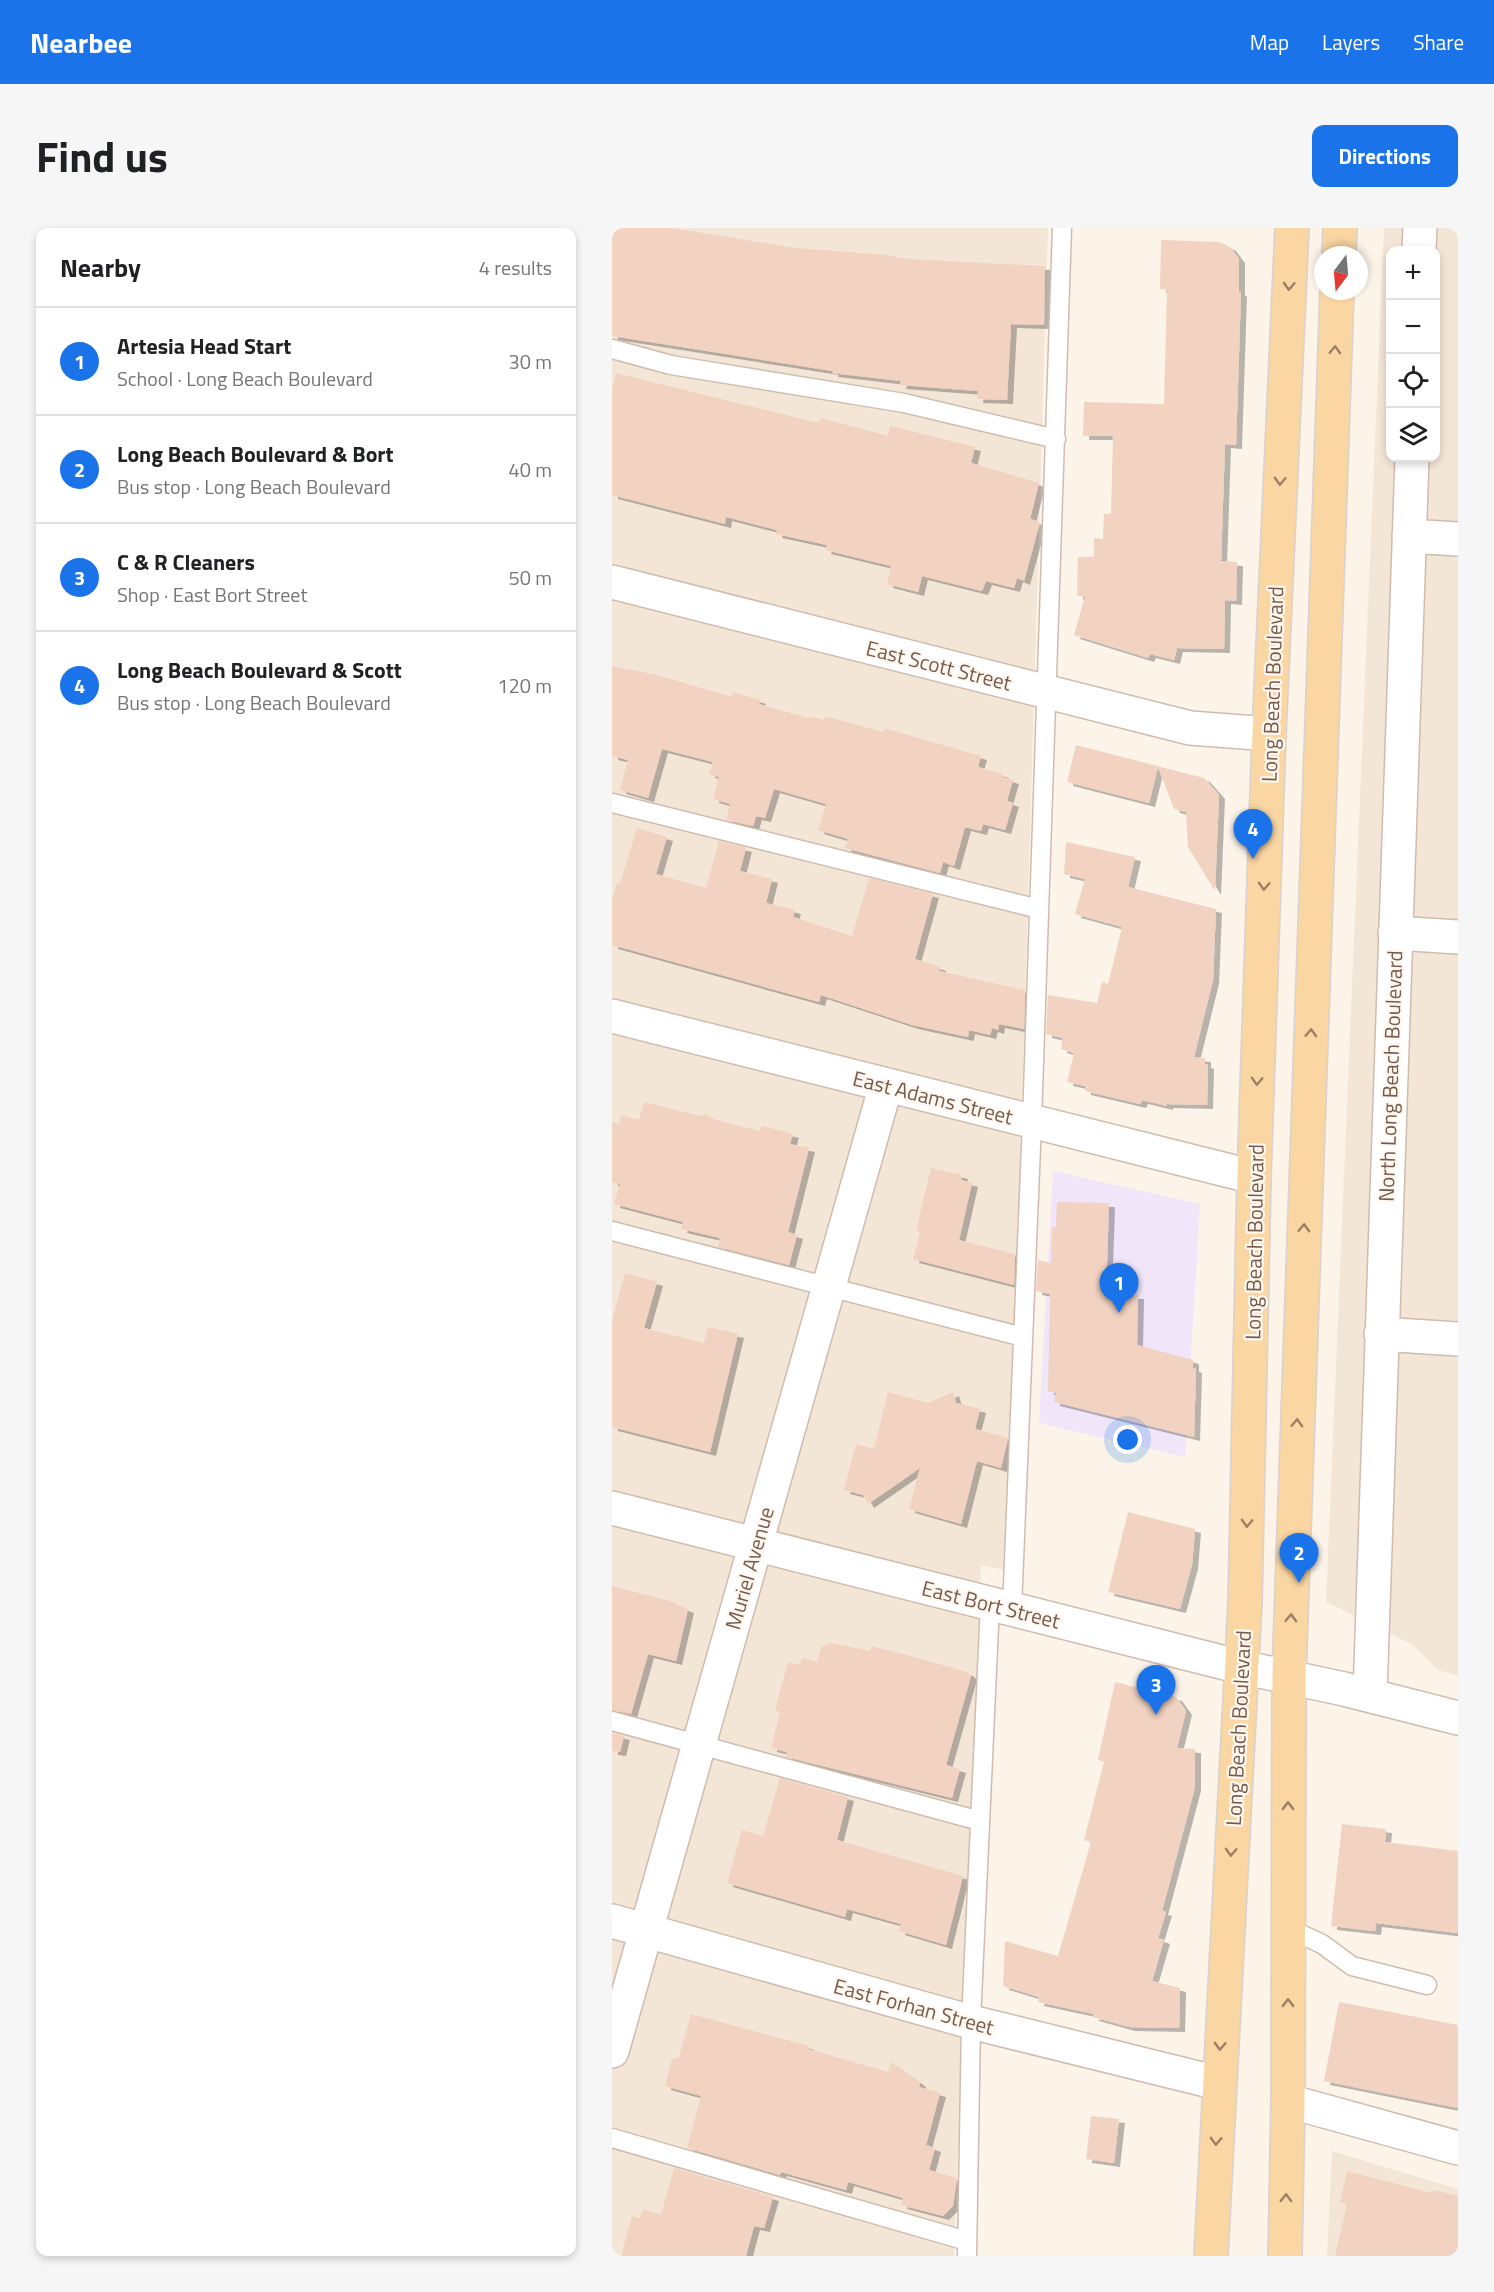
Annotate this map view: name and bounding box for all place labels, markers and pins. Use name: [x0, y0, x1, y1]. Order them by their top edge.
pin: 4: [1234, 810, 1272, 859]
pin: 1: [1100, 1264, 1138, 1313]
pin: 2: [1280, 1534, 1318, 1583]
pin: 3: [1136, 1666, 1176, 1715]

